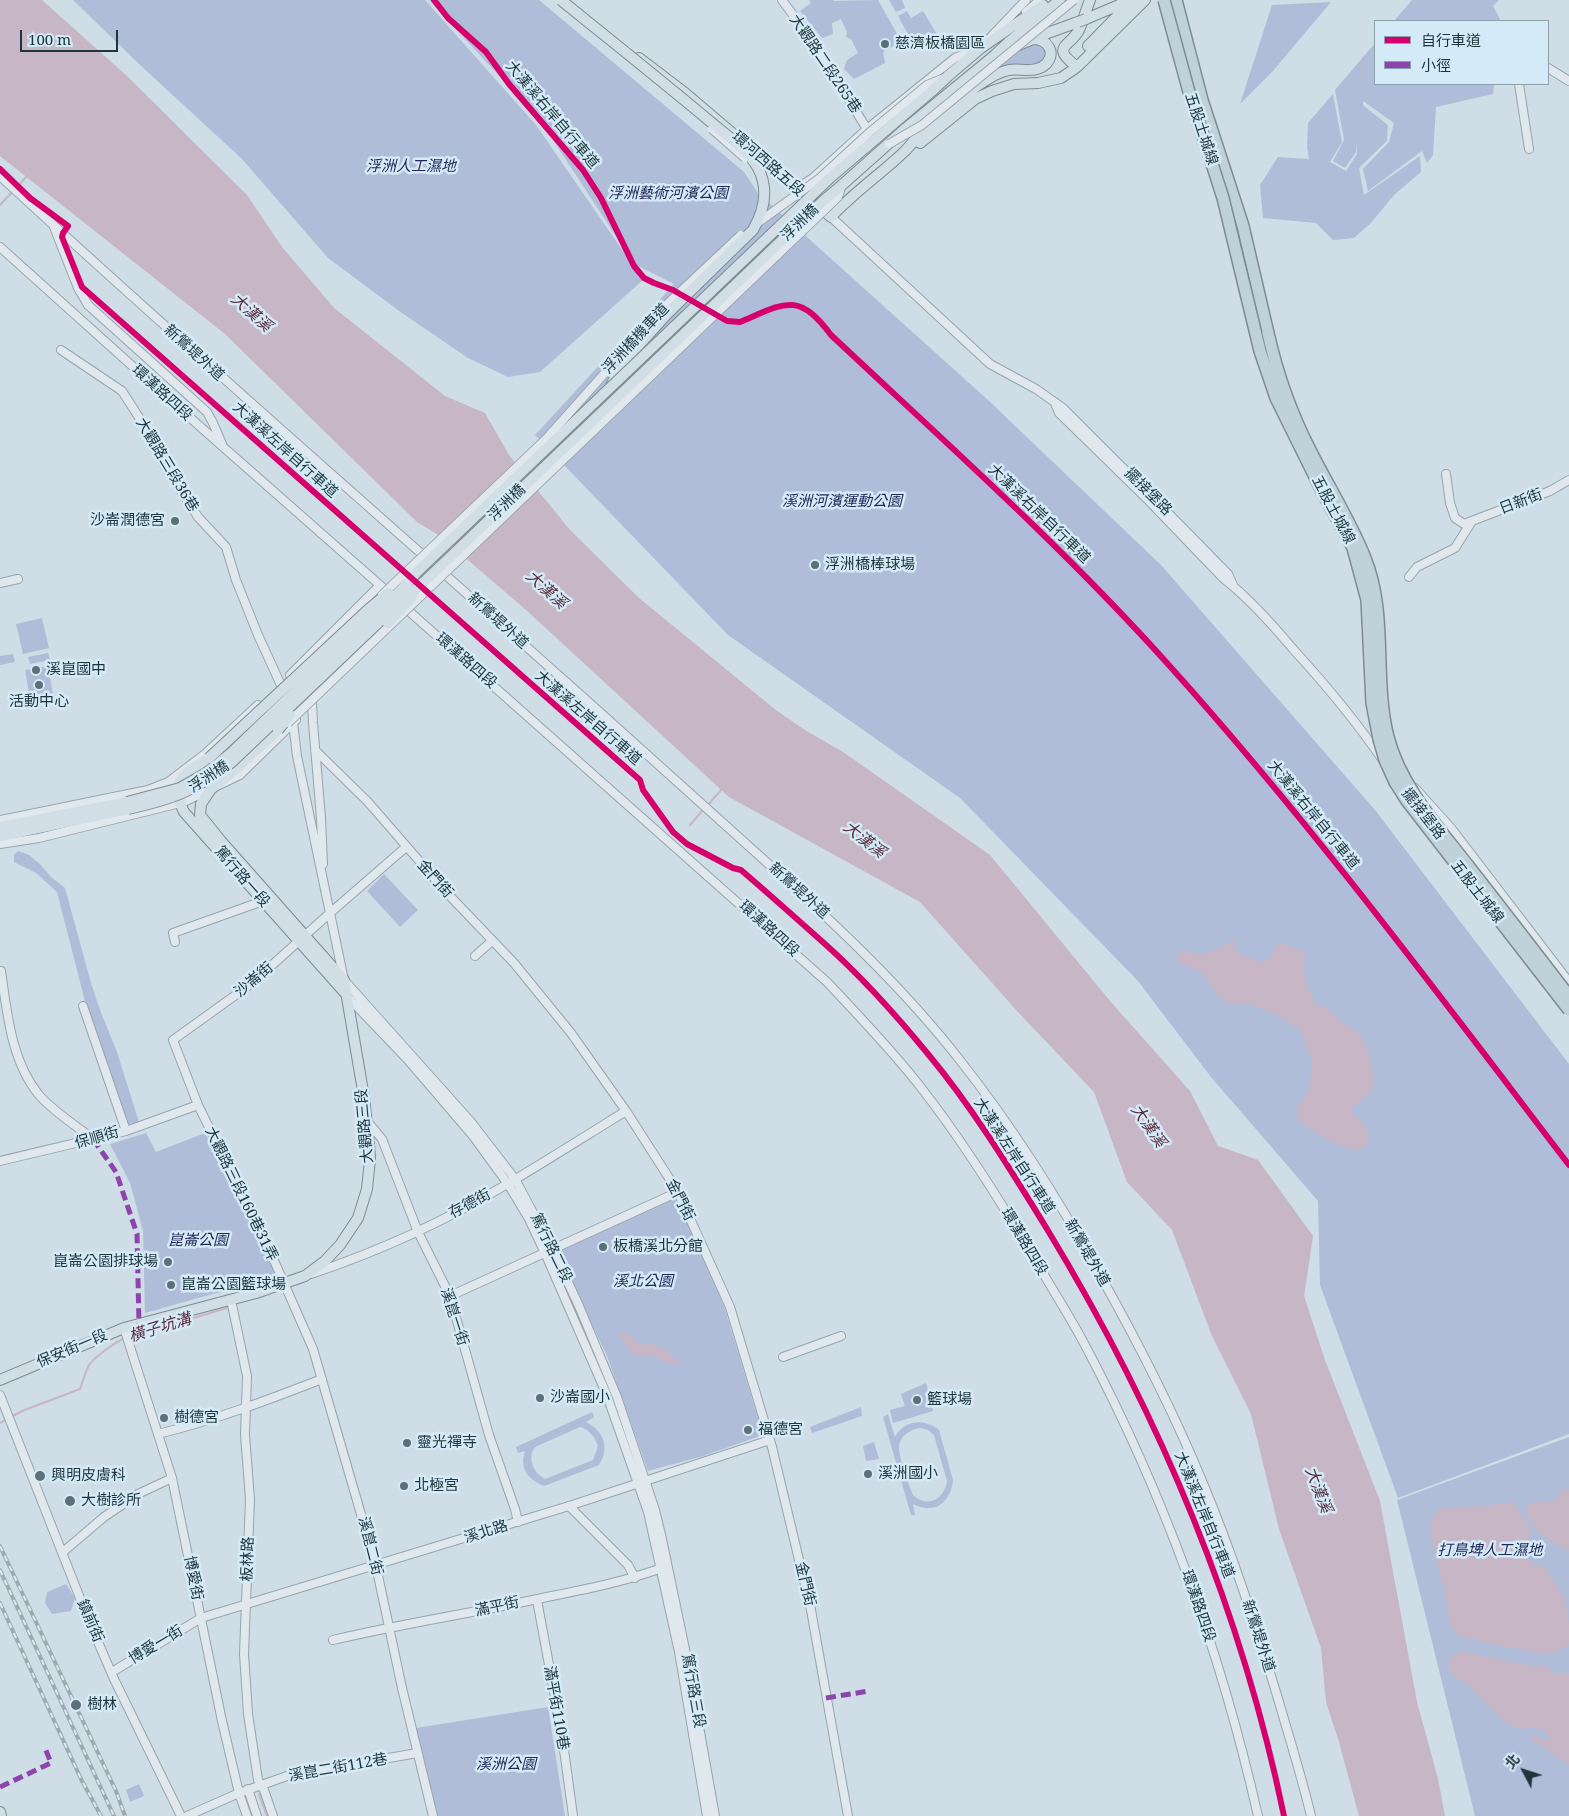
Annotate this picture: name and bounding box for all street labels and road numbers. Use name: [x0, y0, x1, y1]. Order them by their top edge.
street label: 大觀路二段265巷: [785, 11, 865, 117]
street label: 大漢溪右岸自行車道: [502, 58, 602, 172]
street label: 五股土城線: [1181, 91, 1221, 167]
street label: 環河西路五段: [728, 128, 808, 200]
street label: 浮洲橋: [778, 201, 822, 245]
street label: 浮洲橋機車道: [599, 300, 673, 378]
street label: 新鶯堤外道: [160, 321, 228, 385]
street label: 環漢路四段: [128, 361, 196, 425]
street label: 大漢溪左岸自行車道: [229, 398, 341, 502]
street label: 大觀路三段36巷: [132, 415, 202, 515]
street label: 大漢溪右岸自行車道: [984, 461, 1094, 567]
street label: 擺接堡路: [1120, 464, 1176, 520]
street label: 五股土城線: [1307, 473, 1359, 547]
street label: 浮洲橋: [485, 481, 529, 525]
street label: 日新街: [1497, 486, 1545, 518]
street label: 新鶯堤外道: [464, 589, 532, 653]
street label: 環漢路四段: [432, 630, 500, 692]
street label: 大漢溪左岸自行車道: [531, 667, 645, 769]
street label: 浮洲橋: [185, 757, 233, 797]
street label: 大漢溪右岸自行車道: [1264, 757, 1362, 873]
street label: 擺接堡路: [1397, 785, 1449, 843]
street label: 篤行路一段: [211, 843, 273, 911]
street label: 金門街: [413, 856, 457, 902]
street label: 五股土城線: [1447, 857, 1507, 927]
street label: 新鶯堤外道: [765, 859, 833, 923]
street label: 環漢路四段: [735, 897, 803, 961]
street label: 沙崙街: [231, 959, 277, 1001]
street label: 大觀路三段: [353, 1088, 377, 1164]
street label: 大漢溪左岸自行車道: [970, 1094, 1058, 1218]
street label: 保順街: [73, 1123, 121, 1153]
street label: 大觀路三段160巷31弄: [201, 1124, 281, 1264]
street label: 金門街: [662, 1176, 698, 1224]
street label: 存德街: [446, 1185, 494, 1223]
street label: 環漢路四段: [997, 1205, 1051, 1279]
street label: 篤行路二段: [526, 1210, 576, 1286]
street label: 新鶯堤外道: [1060, 1216, 1114, 1290]
street label: 溪崑一街: [436, 1286, 472, 1348]
street label: 保安街一段: [34, 1326, 110, 1372]
street label: 大漢溪左岸自行車道: [1170, 1449, 1238, 1581]
street label: 溪崑二街: [354, 1515, 386, 1577]
street label: 溪北路: [462, 1517, 510, 1547]
street label: 板林路: [238, 1536, 258, 1582]
street label: 博愛街: [180, 1554, 206, 1602]
street label: 金門街: [791, 1560, 819, 1608]
street label: 環漢路四段: [1177, 1568, 1219, 1644]
street label: 滿平街: [473, 1594, 521, 1620]
street label: 鎮前街: [73, 1597, 107, 1645]
street label: 新鶯堤外道: [1238, 1598, 1278, 1674]
street label: 博愛一街: [126, 1622, 186, 1668]
street label: 篤行路三段: [678, 1653, 708, 1729]
street label: 滿平街110巷: [540, 1665, 572, 1751]
street label: 溪崑二街112巷: [287, 1750, 389, 1786]

